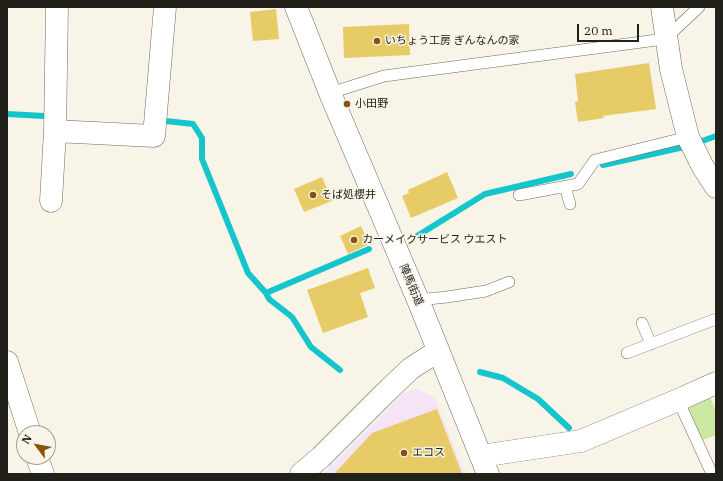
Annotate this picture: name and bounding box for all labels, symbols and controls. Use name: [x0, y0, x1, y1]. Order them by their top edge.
scale bar: [579, 16, 641, 42]
text: 20 m: [584, 23, 613, 38]
place label: いちょう工房 ぎんなんの家: [385, 34, 520, 48]
marker: いちょう工房 ぎんなんの家: [372, 36, 382, 46]
place label: 小田野: [355, 97, 388, 111]
marker: 小田野: [342, 99, 352, 109]
place label: そば処櫻井: [321, 188, 376, 202]
marker: そば処櫻井: [308, 190, 318, 200]
place label: カーメイクサービス ウエスト: [362, 233, 508, 247]
marker: カーメイクサービス ウエスト: [349, 235, 359, 245]
street label: 陣馬街道: [396, 262, 426, 308]
north arrow: [16, 425, 56, 465]
text: N: [18, 432, 35, 447]
place label: エコス: [412, 446, 445, 460]
marker: エコス: [399, 448, 409, 458]

